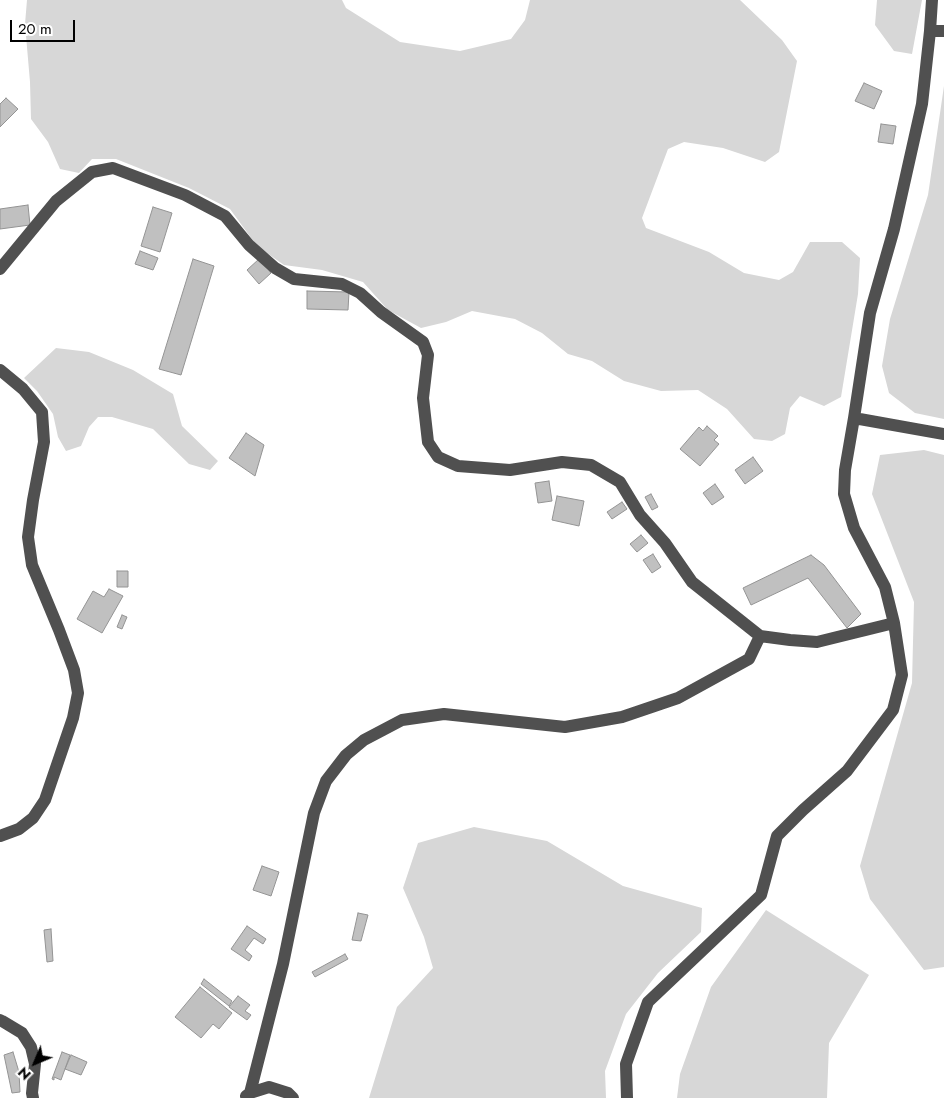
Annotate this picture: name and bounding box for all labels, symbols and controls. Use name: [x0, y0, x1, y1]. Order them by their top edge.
scale bar: [12, 10, 78, 42]
text: 20 m: [18, 18, 52, 40]
north arrow: [10, 1038, 60, 1088]
text: N: [13, 1063, 35, 1085]

